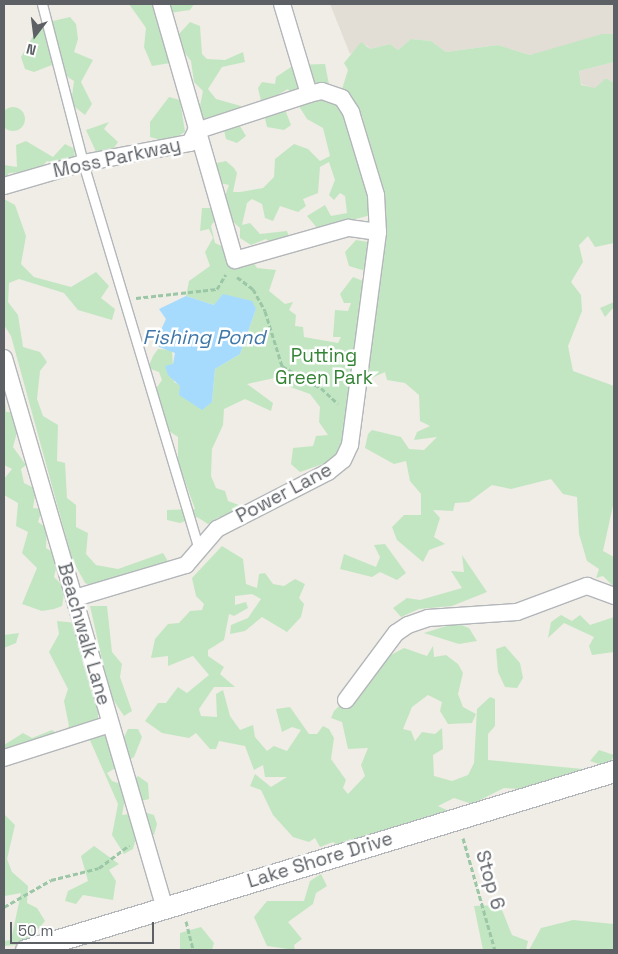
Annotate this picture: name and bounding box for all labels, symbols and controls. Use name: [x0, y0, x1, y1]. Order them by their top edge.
north arrow: [10, 10, 60, 60]
text: N: [24, 40, 38, 59]
street label: Moss Parkway: [51, 133, 183, 183]
water label: Fishing Pond: [143, 325, 265, 349]
park label: Putting Green Park: [275, 345, 373, 389]
street label: Power Lane: [232, 458, 336, 528]
street label: Beachwalk Lane: [53, 560, 115, 708]
street label: Lake Shore Drive: [245, 827, 395, 893]
street label: Stop 6: [471, 848, 509, 912]
scale bar: [12, 912, 156, 944]
text: 50 m: [18, 921, 53, 940]

